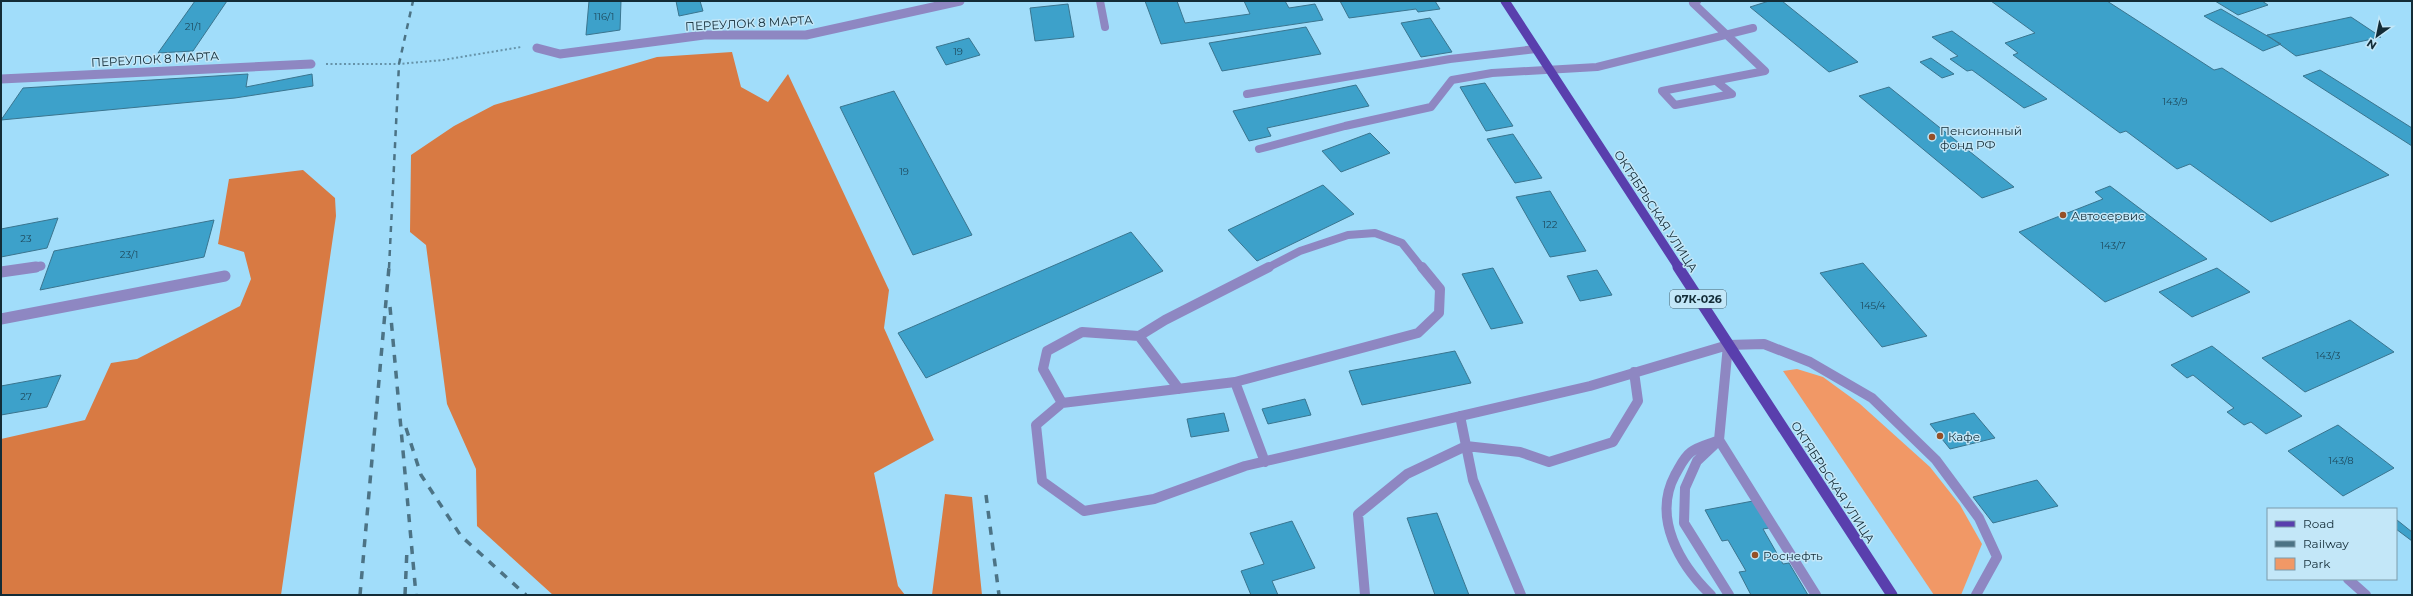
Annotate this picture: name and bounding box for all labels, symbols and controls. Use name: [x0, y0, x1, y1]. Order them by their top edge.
house number: 116/1: [594, 10, 614, 23]
street label: ПЕРЕУЛОК 8 МАРТА: [685, 12, 813, 34]
north arrow: [2357, 16, 2397, 56]
house number: 21/1: [185, 20, 201, 33]
text: N: [2364, 36, 2379, 53]
house number: 19: [953, 45, 963, 58]
street label: ПЕРЕУЛОК 8 МАРТА: [91, 48, 219, 70]
house number: 143/9: [2162, 95, 2188, 108]
place label: Пенсионный фонд РФ: [1940, 123, 2022, 152]
marker: Пенсионный фонд РФ: [1927, 132, 1937, 142]
street label: ОКТЯБРЬСКАЯ УЛИЦА: [1611, 147, 1701, 275]
house number: 19: [899, 165, 909, 178]
place label: Автосервис: [2071, 208, 2145, 223]
marker: Автосервис: [2058, 210, 2068, 220]
house number: 122: [1543, 218, 1558, 231]
house number: 23: [20, 232, 32, 245]
house number: 143/7: [2100, 239, 2126, 252]
house number: 23/1: [120, 248, 138, 261]
road number: 07К-026: [1670, 290, 1726, 308]
house number: 145/4: [1860, 299, 1886, 312]
house number: 143/3: [2316, 349, 2341, 362]
house number: 27: [20, 390, 32, 403]
street label: ОКТЯБРЬСКАЯ УЛИЦА: [1788, 418, 1878, 546]
place label: Кафе: [1948, 429, 1980, 444]
marker: Кафе: [1935, 431, 1945, 441]
house number: 143/8: [2328, 454, 2354, 467]
legend: [2267, 508, 2397, 580]
text: Road: [2303, 516, 2334, 531]
text: Railway: [2303, 536, 2349, 551]
place label: Роснефть: [1763, 548, 1823, 563]
marker: Роснефть: [1750, 550, 1760, 560]
text: Park: [2303, 556, 2331, 571]

